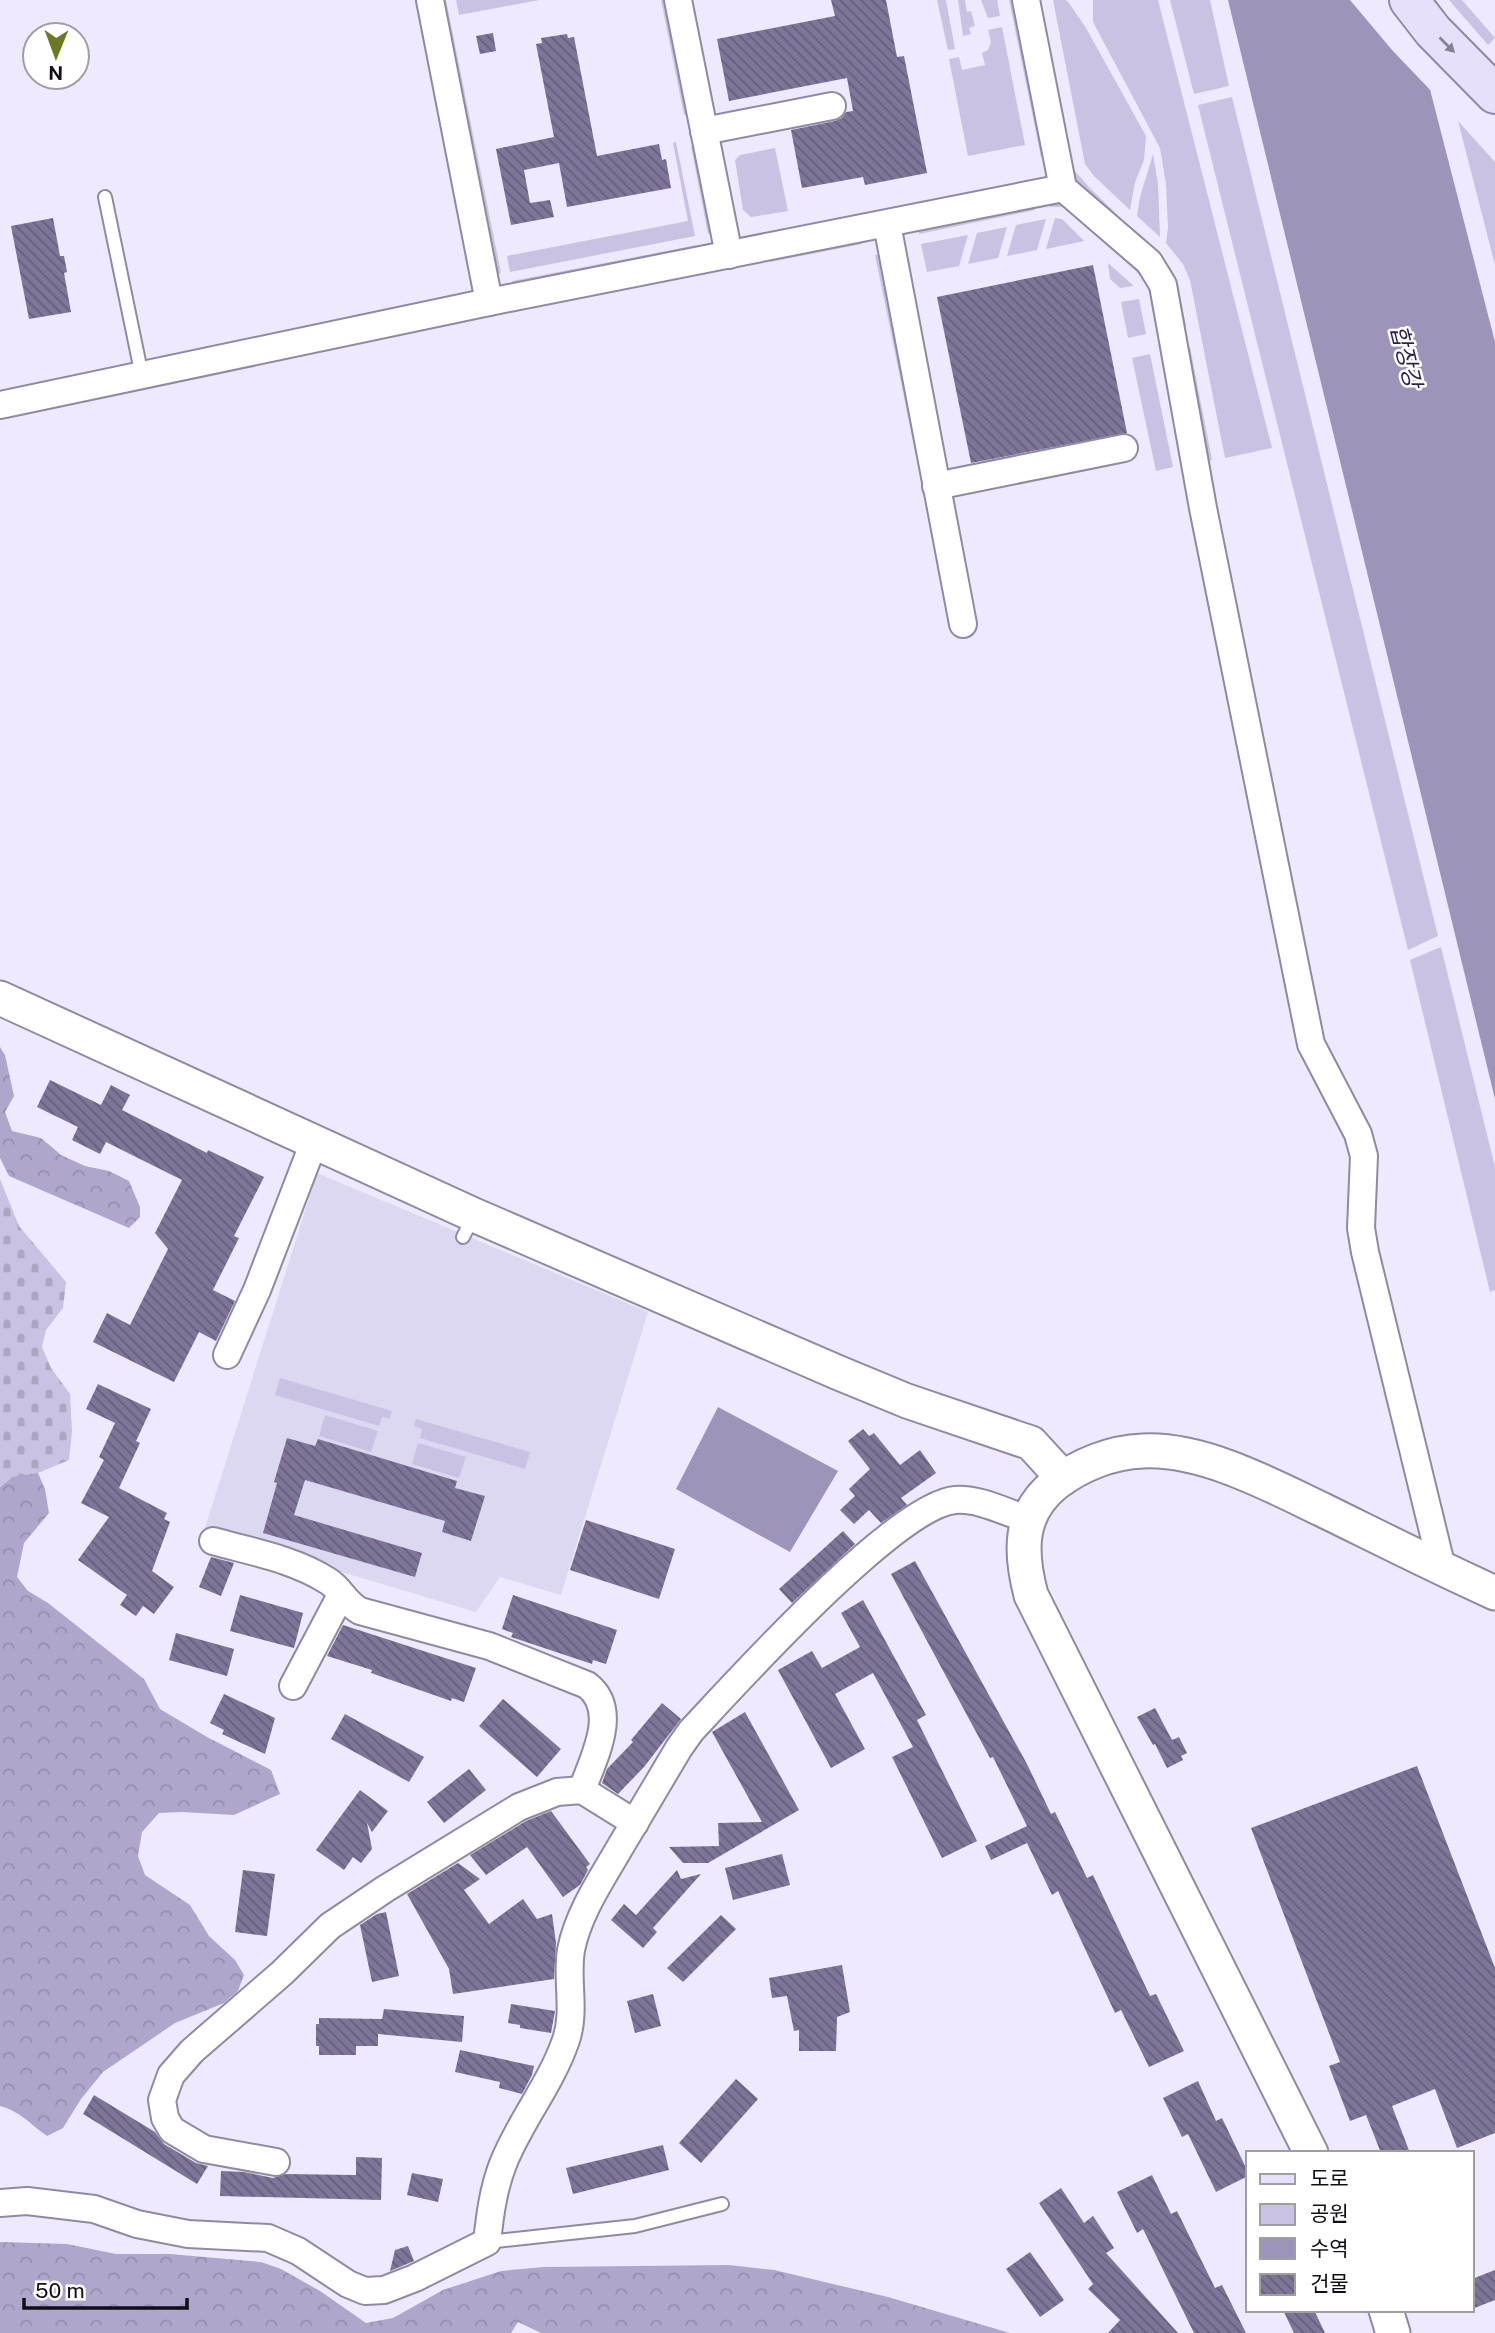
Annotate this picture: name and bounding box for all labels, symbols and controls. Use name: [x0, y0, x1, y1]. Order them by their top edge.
north arrow: [21, 21, 91, 91]
one-way arrow: [1438, 36, 1454, 53]
text: N: [48, 62, 63, 84]
water label: 합장강: [1386, 322, 1428, 393]
legend: [1246, 2151, 1474, 2312]
text: 도로: [1310, 2166, 1349, 2191]
text: 공원: [1310, 2201, 1349, 2226]
text: 수역: [1310, 2236, 1349, 2261]
scale bar: [24, 2266, 187, 2310]
text: 건물: [1310, 2271, 1349, 2296]
text: 50 m: [35, 2278, 85, 2303]

